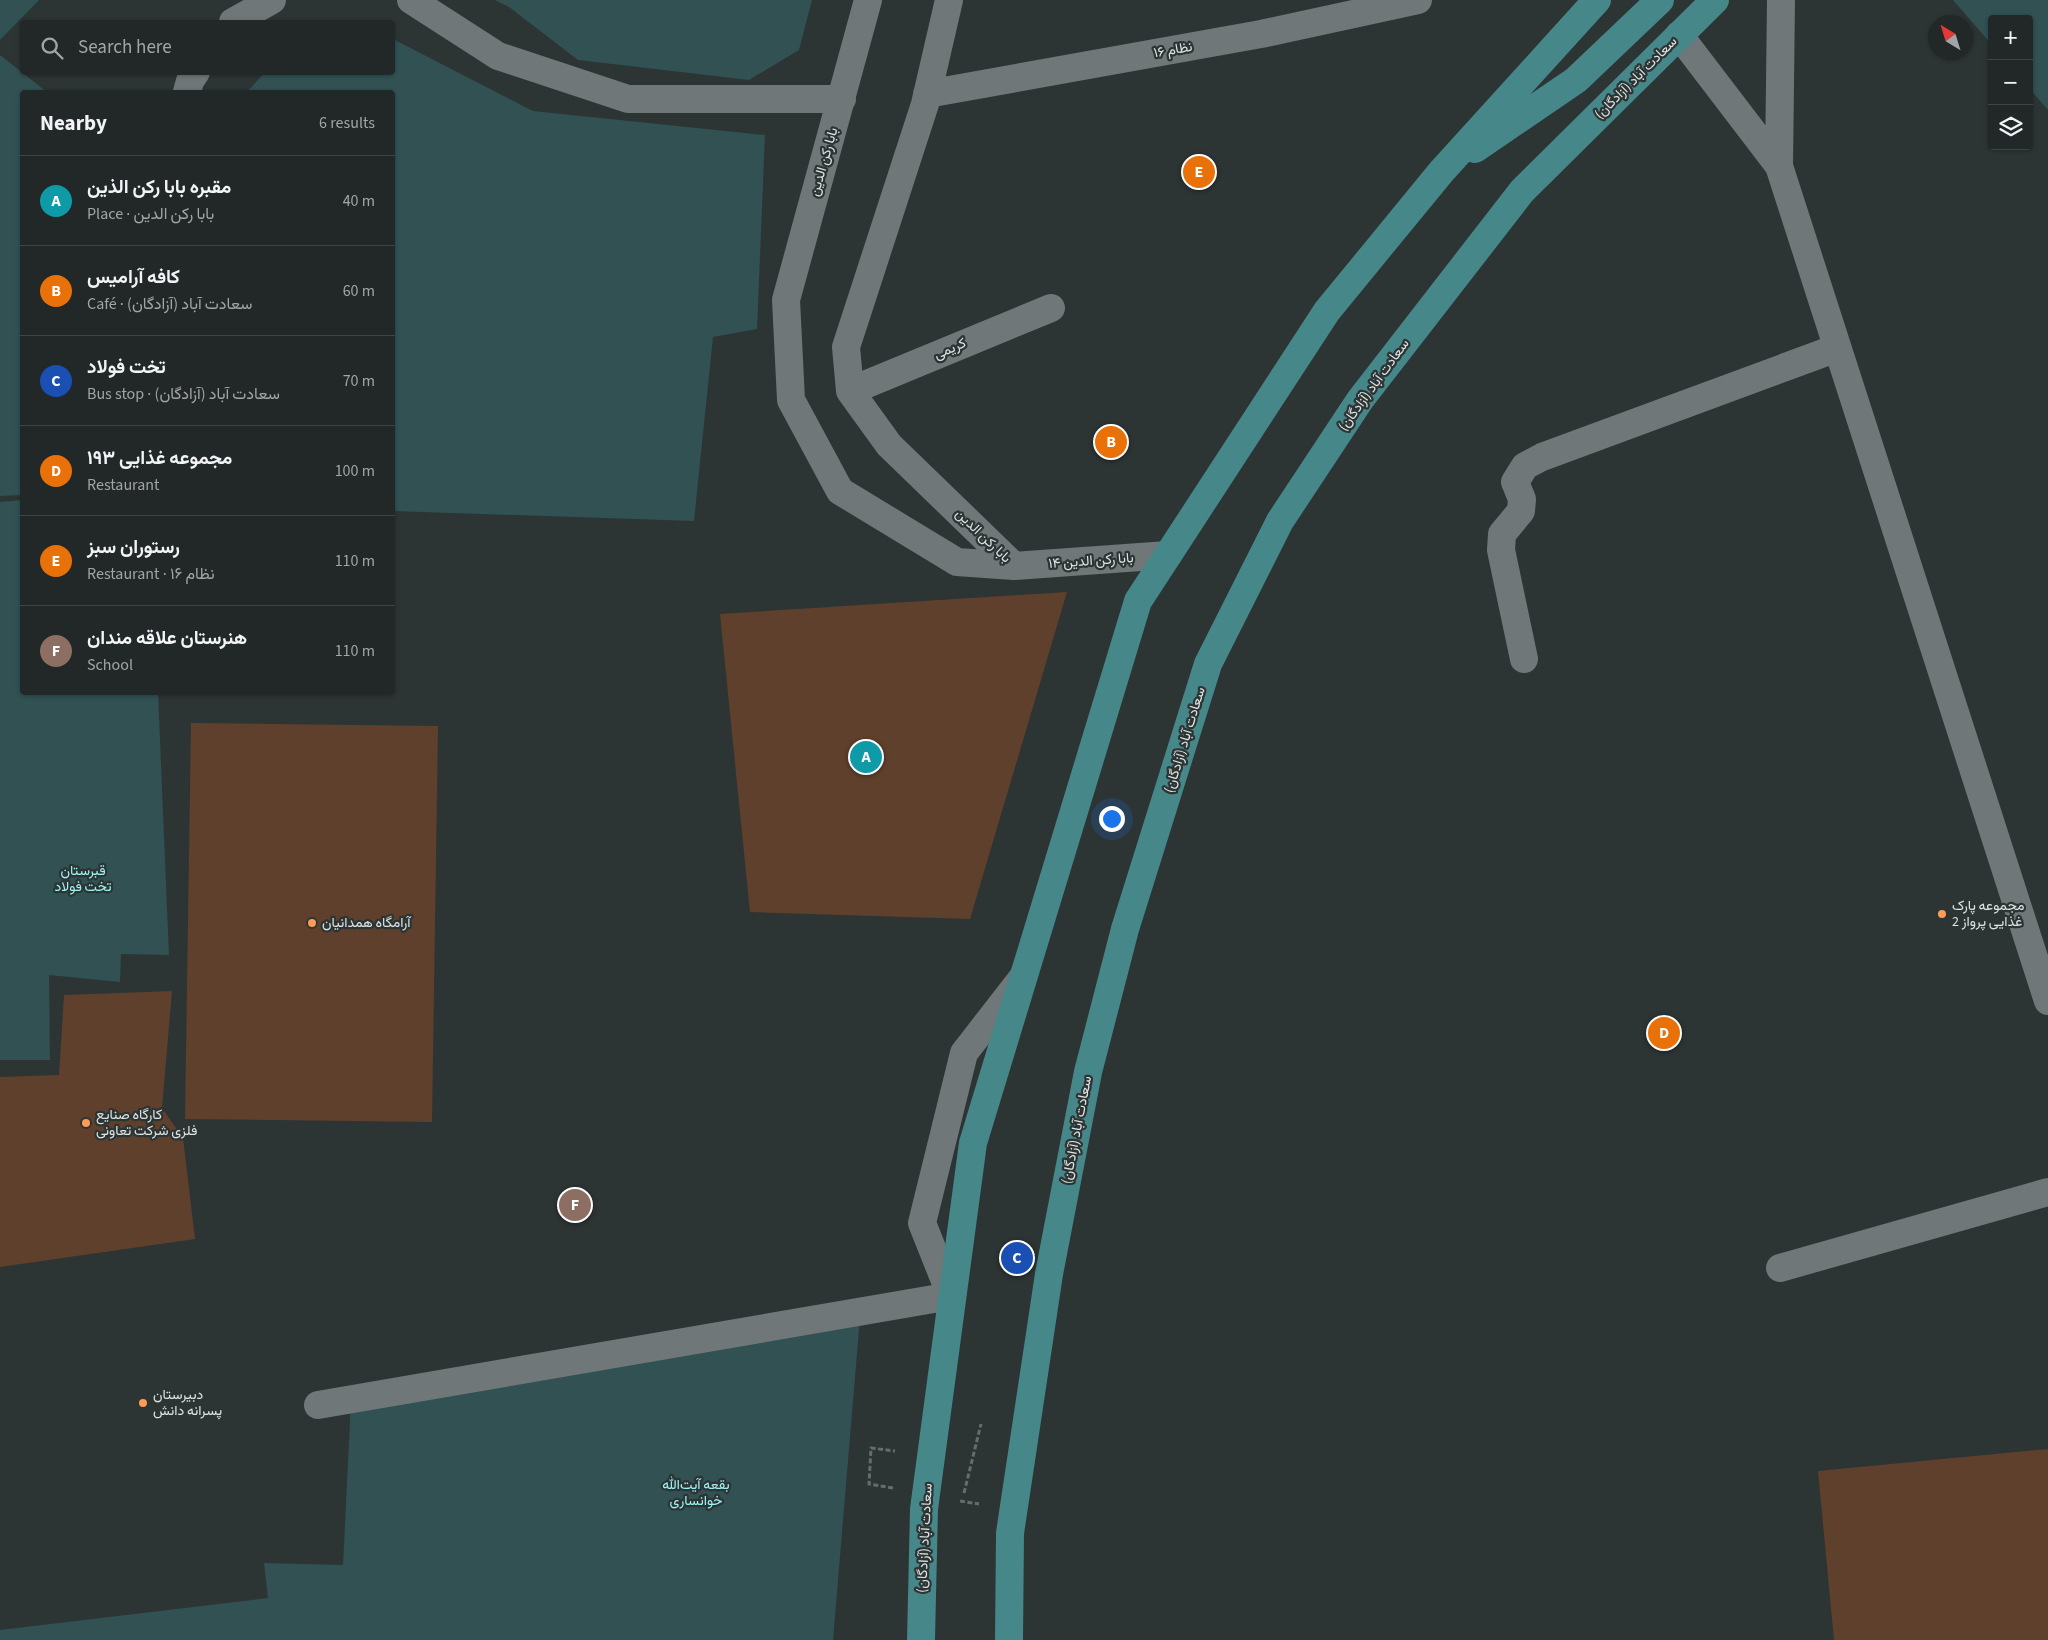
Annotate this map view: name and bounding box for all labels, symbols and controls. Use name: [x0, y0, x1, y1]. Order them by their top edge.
north arrow: [1928, 15, 1973, 60]
map controls: [1988, 15, 2033, 150]
button: +: [1988, 15, 2033, 60]
search box: [20, 20, 395, 75]
street label: سعادت آباد (آزادگان): [1590, 32, 1682, 124]
icon: search: [38, 34, 66, 62]
text: Search here: [78, 34, 172, 61]
street label: نظام ۱۶: [1152, 37, 1194, 63]
button: −: [1988, 60, 2033, 105]
button: layers: [1988, 105, 2033, 150]
text: Nearby: [40, 108, 107, 138]
text: 6 results: [319, 112, 375, 134]
street label: بابا رکن الدین: [805, 125, 843, 199]
pin: E: [1183, 153, 1215, 191]
text: مقبره بابا رکن الذین: [87, 174, 231, 201]
text: A: [51, 190, 61, 212]
text: 40 m: [343, 190, 375, 212]
text: Place · بابا رکن الدین: [87, 203, 214, 225]
text: کافه آرامیس: [87, 264, 180, 291]
text: B: [51, 280, 61, 302]
text: 60 m: [343, 280, 375, 302]
text: Café · سعادت آباد (آزادگان): [87, 293, 252, 315]
street label: کریمی: [931, 333, 969, 365]
street label: سعادت آباد (آزادگان): [1334, 335, 1414, 435]
text: تخت فولاد: [87, 354, 166, 381]
text: C: [51, 370, 61, 392]
text: 70 m: [343, 370, 375, 392]
text: Bus stop · سعادت آباد (آزادگان): [87, 383, 280, 405]
pin: B: [1095, 423, 1127, 461]
text: مجموعه غذایی ۱۹۳: [87, 445, 232, 472]
text: D: [51, 460, 61, 482]
text: 100 m: [335, 460, 375, 482]
text: Restaurant: [87, 474, 160, 496]
street label: بابا رکن الدین: [951, 504, 1015, 568]
text: رستوران سبز: [87, 534, 180, 561]
street label: بابا رکن الدین ۱۴: [1048, 548, 1134, 574]
text: E: [52, 550, 60, 572]
text: 110 m: [335, 550, 375, 572]
text: Restaurant · نظام ۱۶: [87, 563, 215, 585]
text: هنرستان علاقه مندان: [87, 625, 247, 652]
text: F: [52, 640, 60, 662]
text: 110 m: [335, 640, 375, 662]
text: School: [87, 654, 133, 676]
street label: سعادت آباد (آزادگان): [1159, 685, 1211, 795]
pin: A: [850, 738, 882, 776]
your location: [1099, 806, 1125, 832]
park label: قبرستان تخت فولاد: [55, 861, 111, 897]
place label: مجموعه پارک غذایی پرواز 2: [1952, 896, 2024, 932]
marker: مجموعه پارک غذایی پرواز 2: [1936, 908, 1948, 920]
place label: آرامگاه همدانیان: [322, 913, 412, 933]
marker: آرامگاه همدانیان: [306, 917, 318, 929]
pin: D: [1648, 1014, 1680, 1052]
street label: سعادت آباد (آزادگان): [1057, 1074, 1097, 1186]
place label: کارگاه صنایع فلزی شرکت تعاونی: [96, 1105, 197, 1141]
marker: کارگاه صنایع فلزی شرکت تعاونی: [80, 1117, 92, 1129]
pin: F: [559, 1186, 591, 1224]
pin: C: [1001, 1239, 1033, 1277]
place label: دبیرستان پسرانه دانش: [153, 1385, 222, 1421]
marker: دبیرستان پسرانه دانش: [137, 1397, 149, 1409]
park label: بقعه آیت‌الله خوانساری: [662, 1475, 730, 1511]
street label: سعادت آباد (آزادگان): [912, 1483, 938, 1593]

